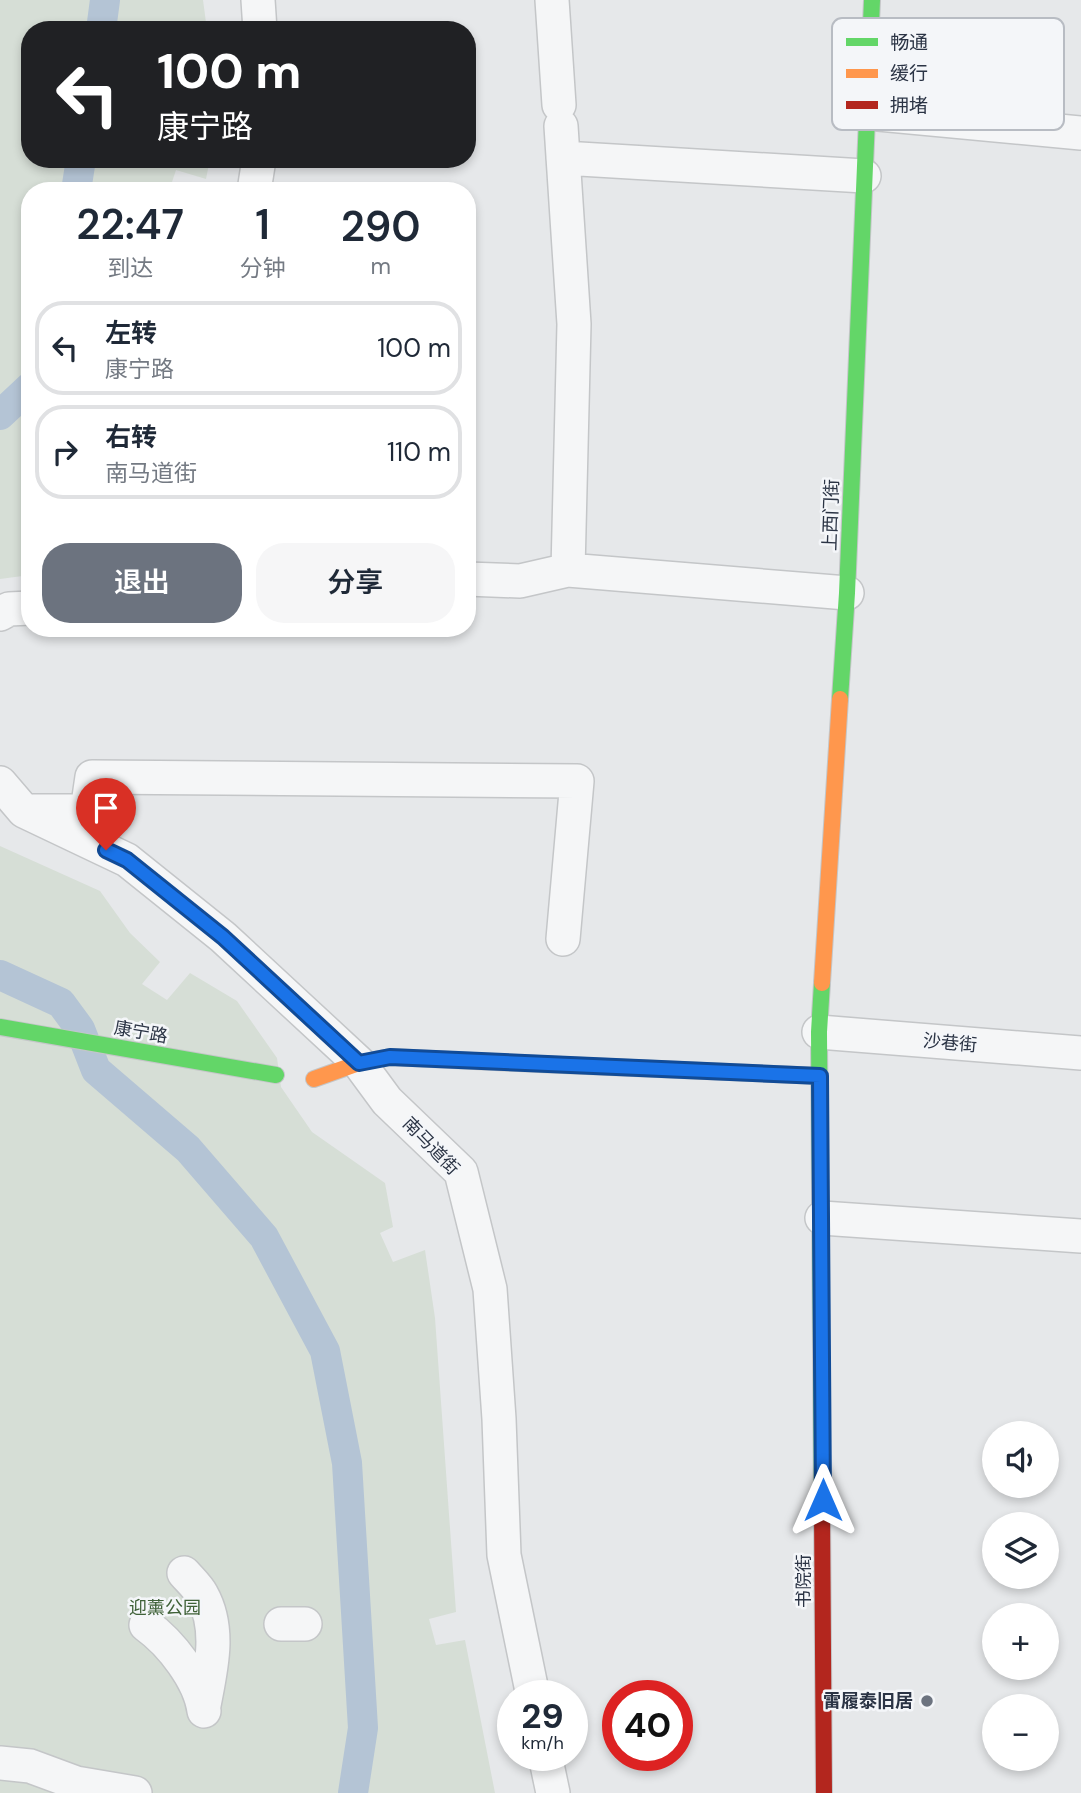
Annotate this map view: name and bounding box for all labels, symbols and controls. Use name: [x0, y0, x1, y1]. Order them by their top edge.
legend: [832, 18, 1064, 130]
text: 畅通: [890, 30, 928, 55]
text: 100 m: [157, 39, 301, 103]
icon: left: [42, 49, 133, 140]
text: 缓行: [890, 61, 928, 86]
text: 拥堵: [890, 93, 928, 118]
text: 康宁路: [157, 106, 253, 148]
text: 22:47: [76, 197, 184, 252]
text: 1: [255, 197, 270, 252]
text: 290: [341, 199, 421, 254]
text: m: [370, 251, 391, 281]
text: 到达: [107, 253, 153, 283]
text: 分钟: [239, 253, 285, 283]
text: 左转: [105, 316, 157, 350]
icon: left: [46, 329, 84, 367]
text: 100 m: [377, 331, 451, 365]
text: 康宁路: [105, 354, 174, 384]
text: 右转: [105, 420, 157, 454]
icon: right: [46, 433, 84, 471]
text: 110 m: [387, 435, 451, 469]
text: 南马道街: [105, 458, 197, 488]
street label: 上西门街: [818, 479, 844, 551]
button: 退出: [42, 543, 242, 623]
button: 分享: [256, 543, 455, 623]
pin: [76, 778, 136, 850]
icon: arrive: [87, 789, 125, 827]
street label: 康宁路: [112, 1015, 170, 1049]
street label: 沙巷街: [922, 1029, 978, 1057]
street label: 南马道街: [397, 1112, 465, 1180]
map controls: [982, 1421, 1059, 1771]
button: sound: [982, 1421, 1059, 1498]
position arrow: [786, 1463, 860, 1537]
button: layers: [982, 1512, 1059, 1589]
street label: 书院街: [792, 1554, 816, 1608]
park label: 迎薰公园: [129, 1596, 201, 1620]
button: +: [982, 1603, 1059, 1680]
speed limit sign: 40: [602, 1680, 693, 1771]
place label: 雷履泰旧居: [823, 1689, 913, 1713]
text: 29: [521, 1693, 564, 1739]
marker: 雷履泰旧居: [919, 1693, 935, 1709]
button: −: [982, 1694, 1059, 1771]
text: km/h: [521, 1731, 564, 1755]

